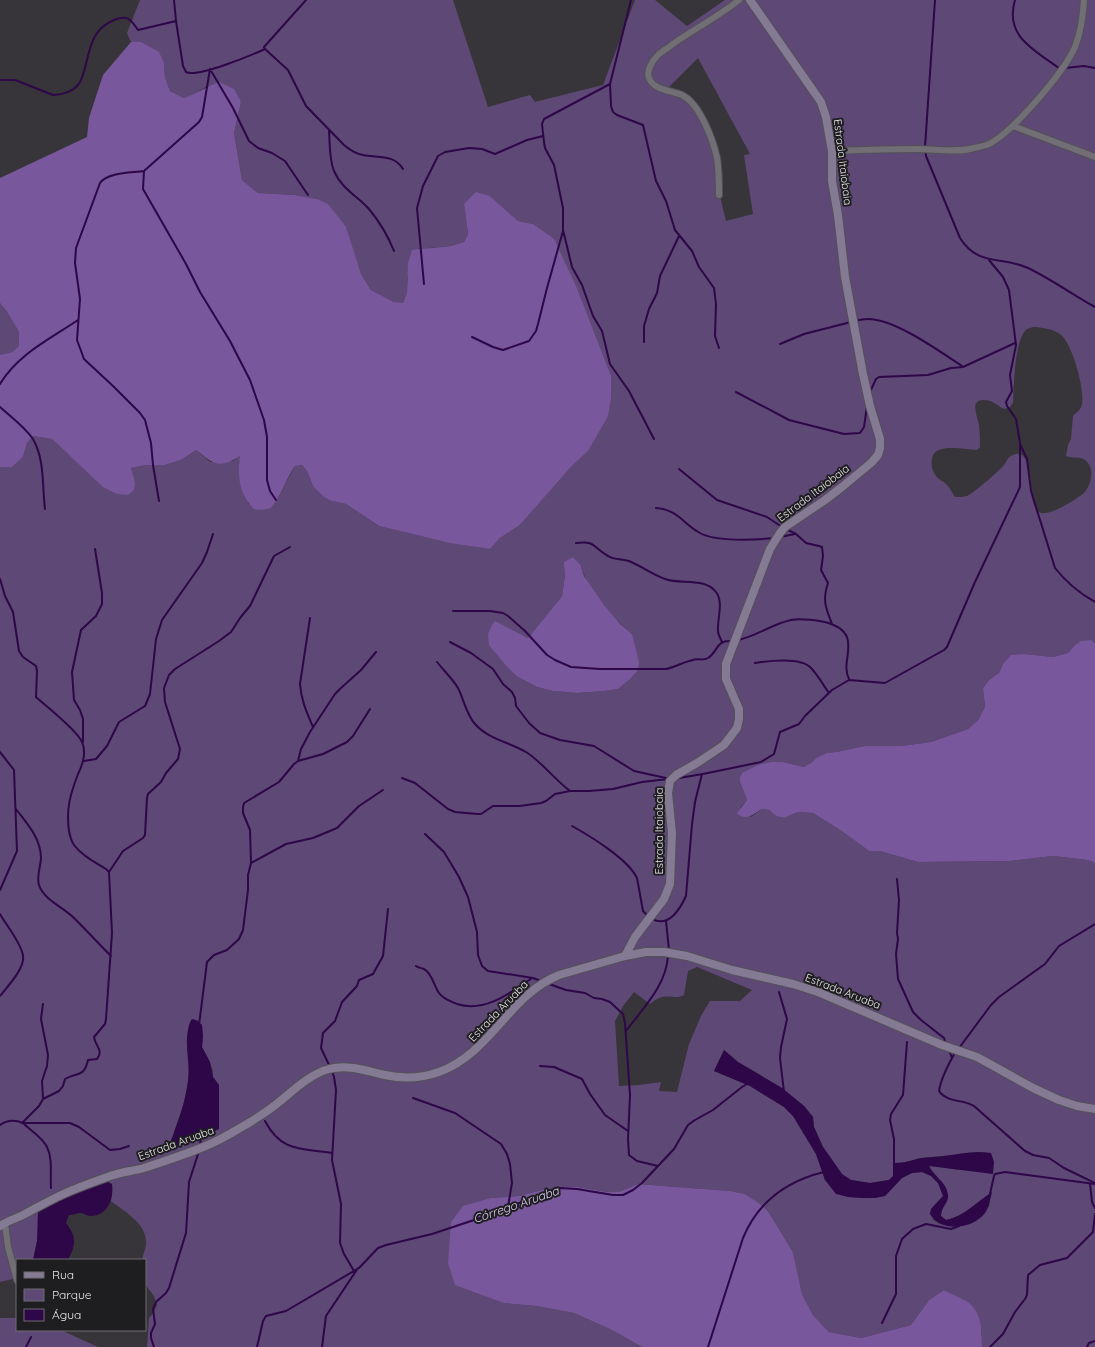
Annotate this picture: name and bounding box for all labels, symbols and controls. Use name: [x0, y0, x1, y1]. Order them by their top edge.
street label: Estrada Itaiobaia: [831, 118, 855, 206]
street label: Estrada Itaiobaia: [774, 461, 852, 525]
street label: Estrada Itaiobaia: [652, 788, 666, 874]
street label: Estrada Aruaba: [803, 970, 883, 1012]
street label: Estrada Aruaba: [465, 977, 531, 1045]
street label: Estrada Aruaba: [136, 1123, 216, 1163]
water label: Córrego Aruaba: [471, 1183, 561, 1226]
legend: [16, 1259, 146, 1331]
text: Rua: [52, 1267, 74, 1282]
text: Parque: [52, 1287, 92, 1302]
text: Água: [52, 1307, 81, 1322]

